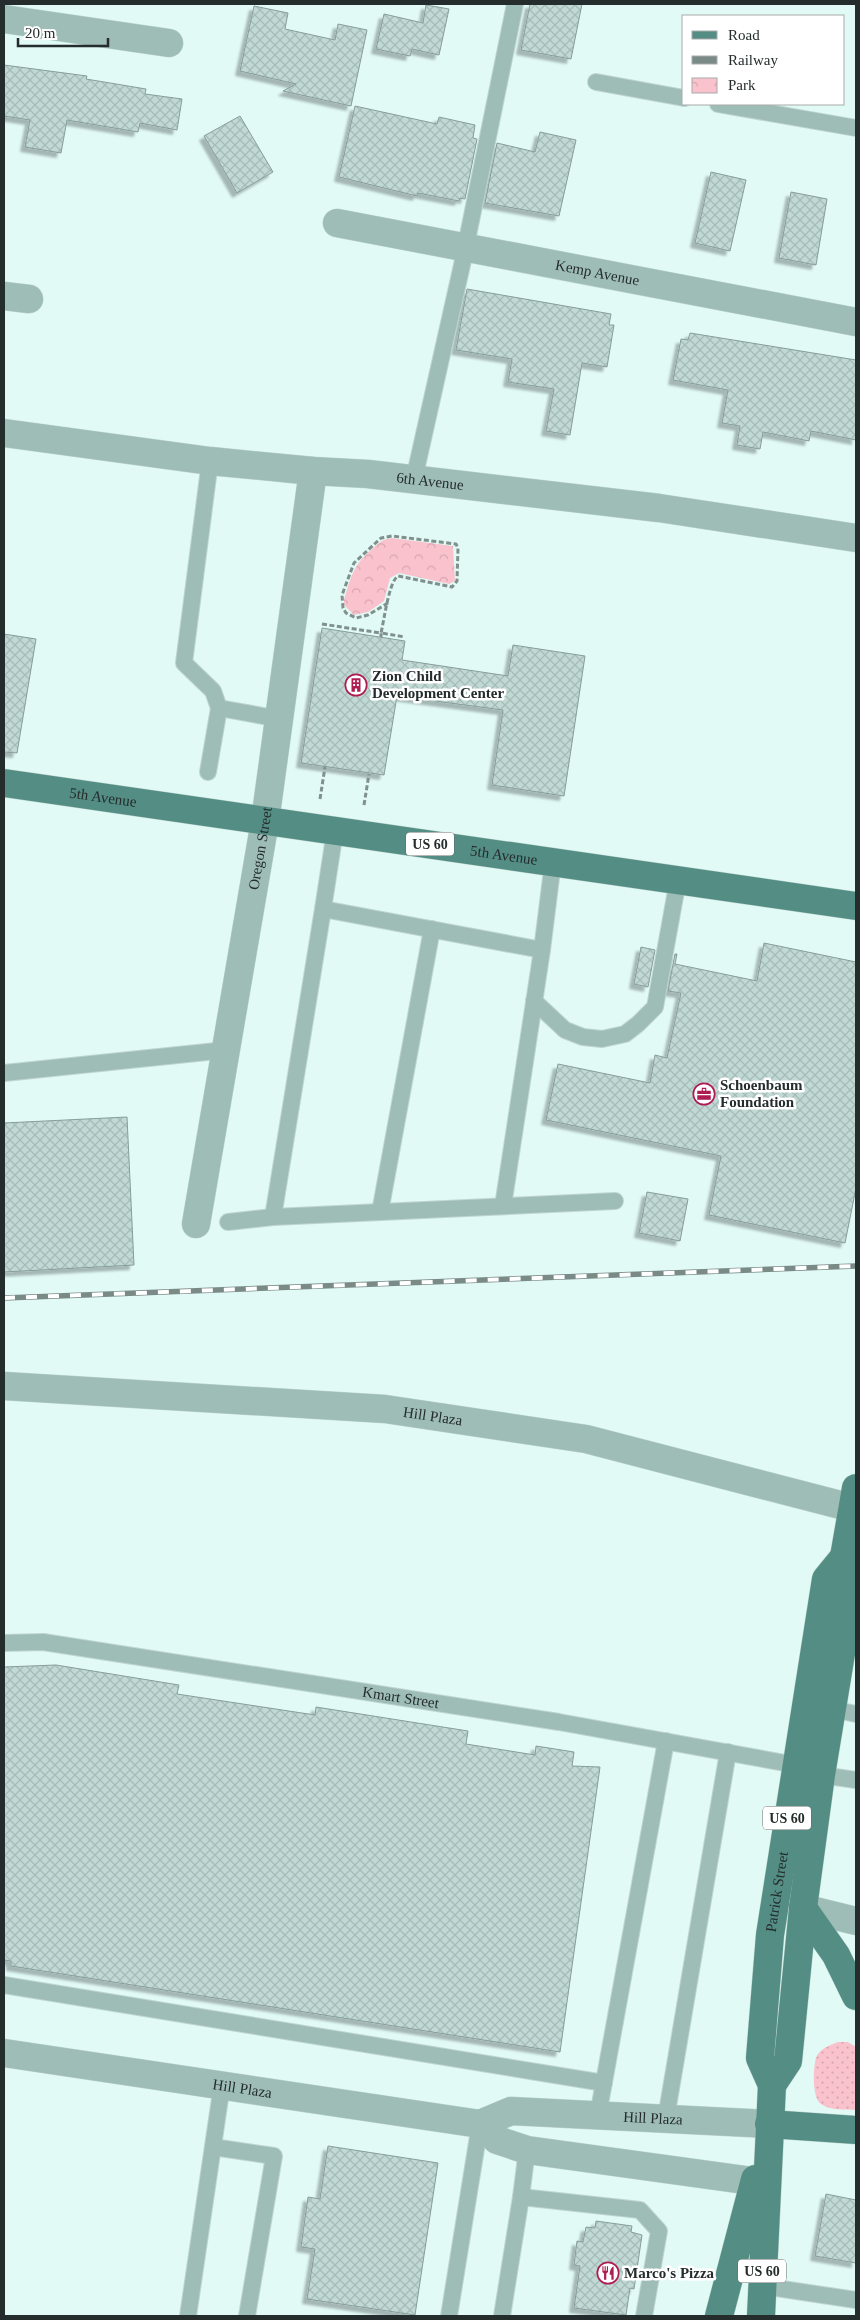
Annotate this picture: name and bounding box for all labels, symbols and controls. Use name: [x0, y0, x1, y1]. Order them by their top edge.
scale bar: [18, 15, 108, 47]
legend: [682, 15, 845, 105]
text: 20 m: [25, 25, 56, 41]
text: Road: [728, 27, 760, 43]
text: Railway: [728, 52, 778, 68]
text: Park: [728, 77, 756, 93]
street label: Kemp Avenue: [554, 257, 641, 289]
street label: 6th Avenue: [396, 469, 465, 493]
place label: Zion Child Development Center: [372, 668, 504, 701]
building icon: Zion Child Development Center: [344, 673, 368, 697]
street label: 5th Avenue: [68, 785, 138, 810]
street label: Oregon Street: [245, 805, 275, 891]
road number: US 60: [406, 832, 454, 856]
street label: 5th Avenue: [469, 842, 539, 868]
place label: Schoenbaum Foundation: [720, 1077, 803, 1110]
office icon: Schoenbaum Foundation: [692, 1082, 716, 1106]
street label: Hill Plaza: [402, 1404, 464, 1428]
street label: Kmart Street: [361, 1684, 441, 1711]
road number: US 60: [763, 1806, 811, 1830]
street label: Patrick Street: [763, 1850, 791, 1933]
street label: Hill Plaza: [212, 2076, 273, 2101]
street label: Hill Plaza: [623, 2109, 683, 2128]
road number: US 60: [738, 2260, 786, 2282]
restaurant icon: Marco's Pizza: [596, 2261, 620, 2285]
place label: Marco's Pizza: [624, 2265, 715, 2281]

